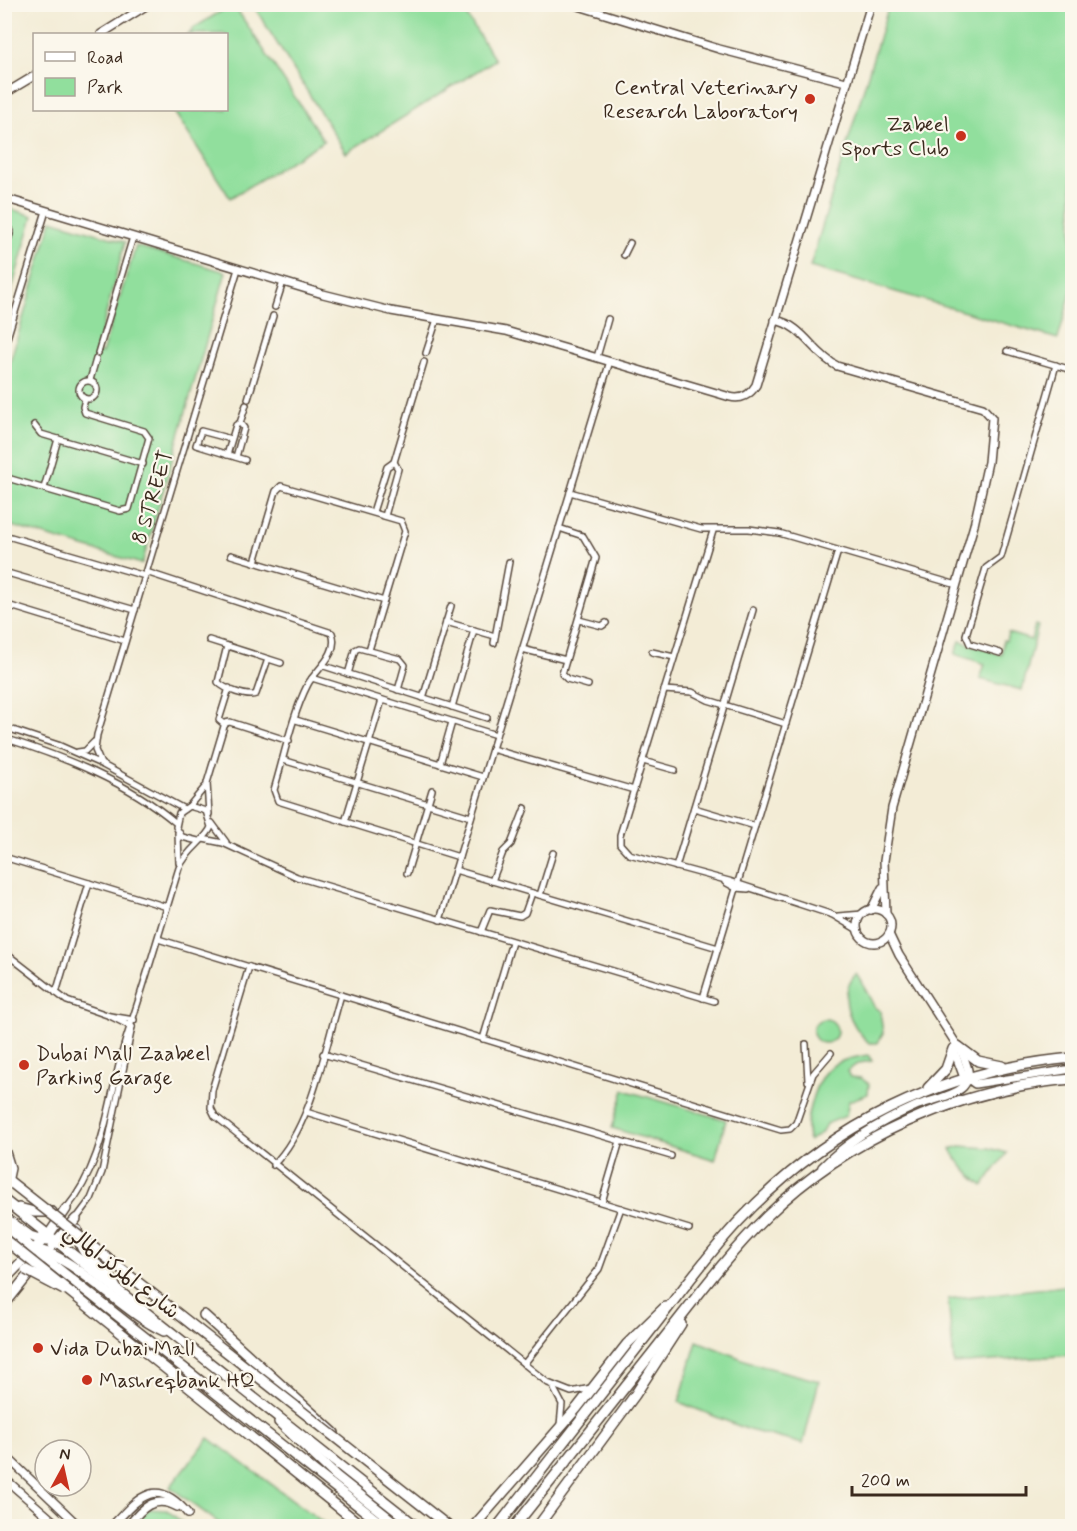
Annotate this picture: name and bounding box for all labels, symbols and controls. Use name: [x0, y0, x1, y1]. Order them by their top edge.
legend: [33, 33, 228, 111]
text: Road: [87, 46, 123, 70]
place label: Central Veterinary Research Laboratory: [603, 74, 798, 126]
text: Park: [87, 76, 123, 100]
marker: Central Veterinary Research Laboratory: [803, 92, 817, 106]
place label: Zabeel Sports Club: [841, 111, 949, 163]
marker: Zabeel Sports Club: [954, 129, 968, 143]
street label: 8 STREET: [125, 447, 180, 548]
place label: Dubai Mall Zaabeel Parking Garage: [36, 1040, 210, 1094]
marker: Dubai Mall Zaabeel Parking Garage: [17, 1058, 31, 1072]
street label: شارع المركز المالي: [55, 1218, 185, 1329]
place label: Vida Dubai Mall: [50, 1335, 194, 1363]
marker: Vida Dubai Mall: [31, 1341, 45, 1355]
place label: Mashreqbank HQ: [99, 1367, 255, 1395]
marker: Mashreqbank HQ: [80, 1373, 94, 1387]
north arrow: [33, 1438, 93, 1498]
text: N: [58, 1443, 72, 1466]
scale bar: [852, 1459, 1026, 1497]
text: 200 m: [861, 1469, 910, 1493]

